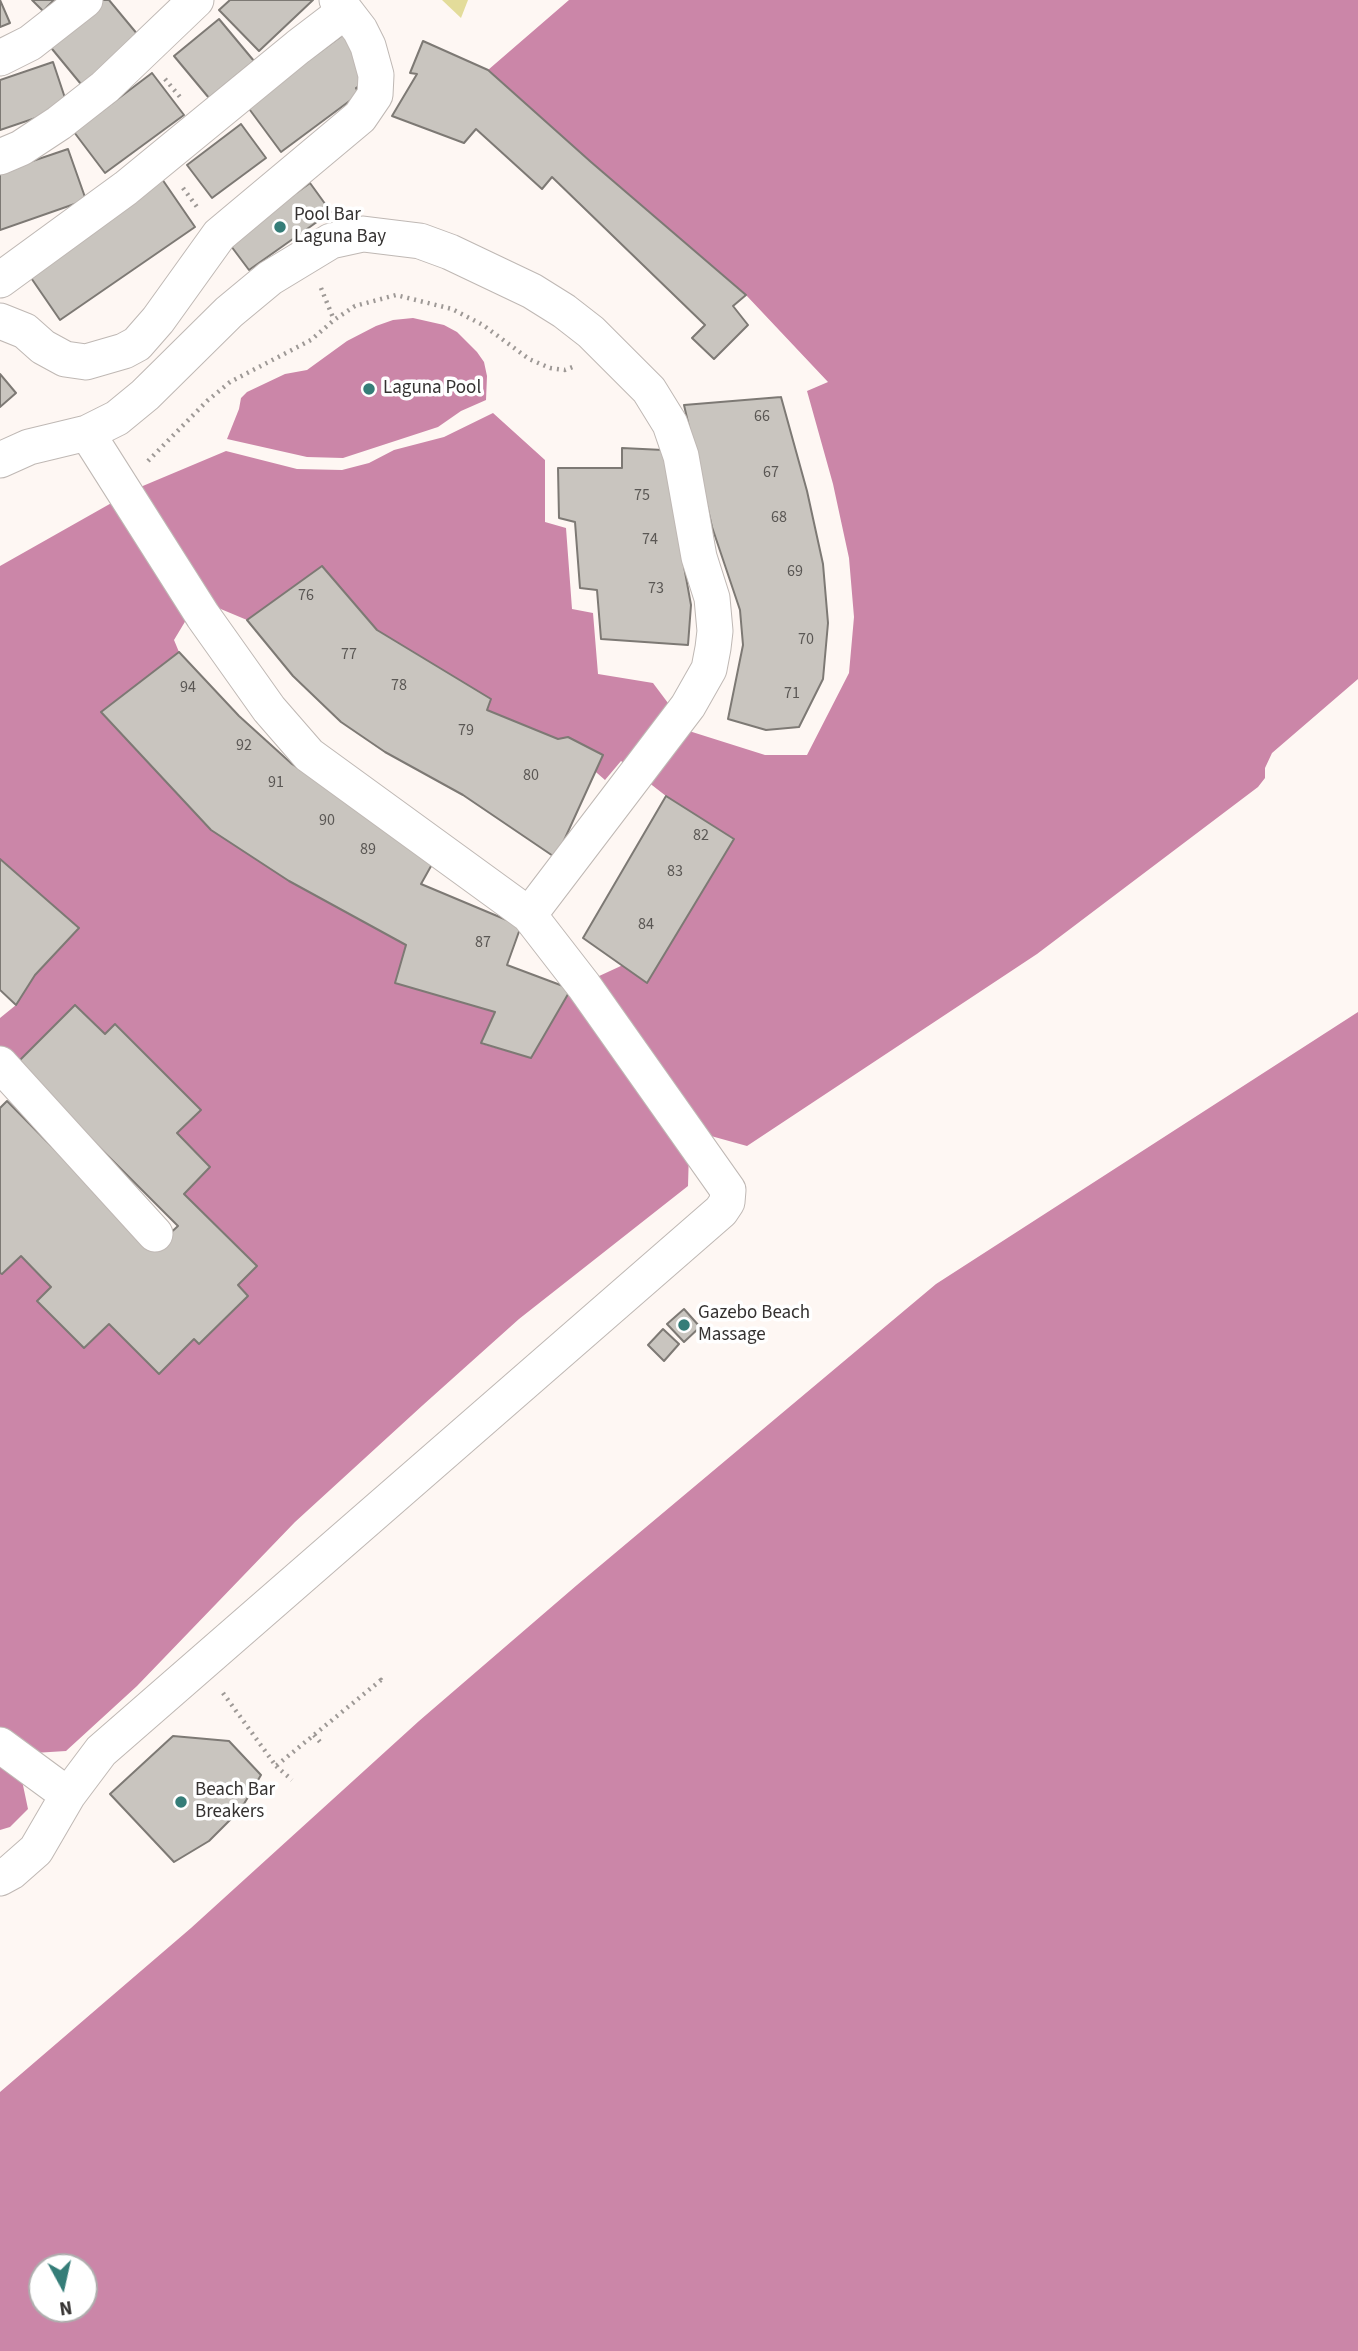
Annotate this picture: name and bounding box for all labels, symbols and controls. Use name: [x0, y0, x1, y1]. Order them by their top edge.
place label: Pool Bar Laguna Bay: [294, 205, 386, 249]
marker: Pool Bar Laguna Bay: [272, 219, 288, 235]
place label: Laguna Pool: [383, 378, 481, 400]
marker: Laguna Pool: [361, 381, 377, 397]
house number: 66: [754, 407, 770, 427]
house number: 67: [763, 463, 779, 483]
house number: 75: [634, 486, 650, 506]
house number: 68: [771, 508, 787, 528]
house number: 74: [642, 530, 658, 550]
house number: 69: [787, 562, 803, 582]
house number: 73: [648, 579, 664, 599]
house number: 76: [298, 586, 314, 606]
house number: 70: [798, 630, 814, 650]
house number: 77: [341, 645, 357, 665]
house number: 78: [391, 676, 407, 696]
house number: 94: [180, 678, 196, 698]
house number: 71: [784, 684, 800, 704]
house number: 79: [458, 721, 474, 741]
house number: 92: [236, 736, 252, 756]
house number: 80: [523, 766, 539, 786]
house number: 91: [268, 773, 284, 793]
house number: 90: [319, 811, 335, 831]
house number: 82: [693, 826, 709, 846]
house number: 89: [360, 840, 376, 860]
house number: 83: [667, 862, 683, 882]
house number: 84: [638, 915, 654, 935]
house number: 87: [475, 933, 491, 953]
place label: Gazebo Beach Massage: [698, 1303, 810, 1347]
marker: Gazebo Beach Massage: [676, 1317, 692, 1333]
place label: Beach Bar Breakers: [195, 1780, 275, 1824]
marker: Beach Bar Breakers: [173, 1794, 189, 1810]
north arrow: [28, 2253, 98, 2323]
text: N: [58, 2293, 74, 2322]

